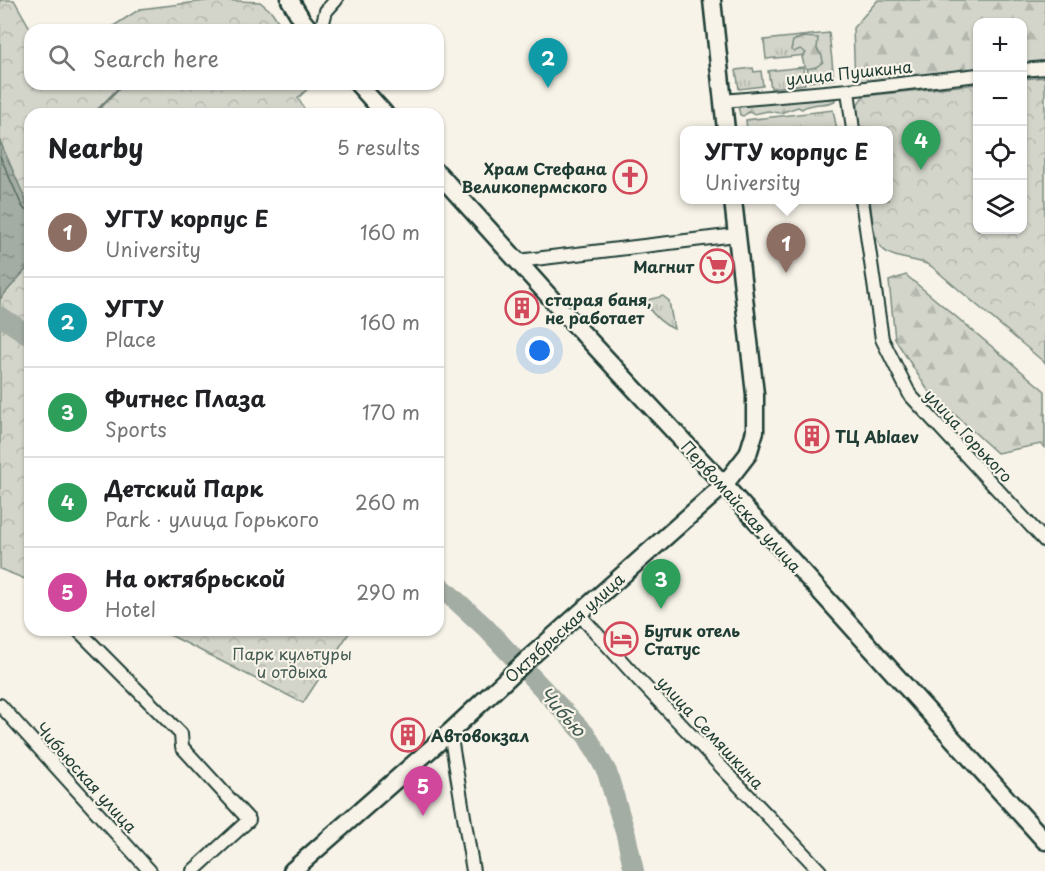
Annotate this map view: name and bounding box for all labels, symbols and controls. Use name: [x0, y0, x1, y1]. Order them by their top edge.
map controls: [973, 18, 1027, 234]
button: +: [973, 18, 1027, 72]
search box: [24, 24, 444, 90]
pin: 2: [528, 38, 568, 88]
icon: search: [45, 41, 78, 74]
text: Search here: [93, 41, 219, 74]
street label: улица Пушкина: [785, 53, 913, 91]
button: −: [973, 72, 1027, 126]
pin: 4: [902, 120, 940, 170]
popup: [680, 126, 893, 204]
button: locate: [973, 126, 1027, 180]
text: Nearby: [48, 128, 143, 167]
text: 5 results: [337, 132, 420, 162]
text: УГТУ корпус Е: [705, 134, 868, 167]
place label: Храм Стефана Великопермского: [461, 156, 607, 198]
church icon: Храм Стефана Великопермского: [612, 159, 648, 195]
text: University: [705, 167, 801, 197]
button: layers: [973, 180, 1027, 234]
text: УГТУ корпус Е: [105, 201, 269, 234]
text: 1: [63, 217, 72, 247]
text: 160 m: [360, 217, 420, 247]
pin: 1: [766, 224, 806, 273]
text: University: [105, 234, 201, 264]
supermarket icon: Магнит: [699, 248, 735, 284]
place label: Магнит: [633, 254, 695, 278]
place label: старая баня, не работает: [545, 287, 651, 329]
building icon: старая баня, не работает: [504, 290, 540, 326]
text: УГТУ: [105, 291, 164, 324]
text: 2: [60, 307, 75, 337]
text: 160 m: [360, 307, 420, 337]
text: Place: [105, 324, 156, 354]
your location: [525, 336, 554, 365]
text: Фитнес Плаза: [105, 381, 266, 414]
street label: улица Горького: [919, 383, 1019, 487]
text: 3: [61, 397, 74, 427]
text: 170 m: [362, 397, 420, 427]
text: Sports: [105, 414, 167, 444]
building icon: ТЦ Ablaev: [794, 418, 830, 454]
place label: ТЦ Ablaev: [835, 424, 919, 448]
street label: Первомайская улица: [676, 435, 808, 577]
text: Детский Парк: [105, 471, 263, 504]
text: 4: [61, 487, 74, 517]
text: 260 m: [355, 487, 420, 517]
text: Park · улица Горького: [105, 504, 319, 534]
pin: 3: [642, 560, 680, 609]
text: На октябрьской: [105, 561, 286, 594]
street label: Октябрьская улица: [499, 567, 629, 687]
text: 5: [61, 577, 74, 607]
text: 290 m: [356, 577, 420, 607]
text: Hotel: [105, 594, 156, 624]
place label: Бутик отель Статус: [644, 618, 740, 660]
hotel icon: Бутик отель Статус: [603, 621, 639, 657]
park label: Парк культуры и отдыха: [232, 641, 352, 683]
street label: улица Семяшкина: [652, 670, 770, 794]
water label: Чибью: [533, 680, 593, 743]
street label: Чибьюская улица: [31, 716, 143, 838]
building icon: Автовокзал: [390, 717, 426, 753]
place label: Автовокзал: [431, 723, 529, 747]
pin: 5: [404, 766, 442, 816]

